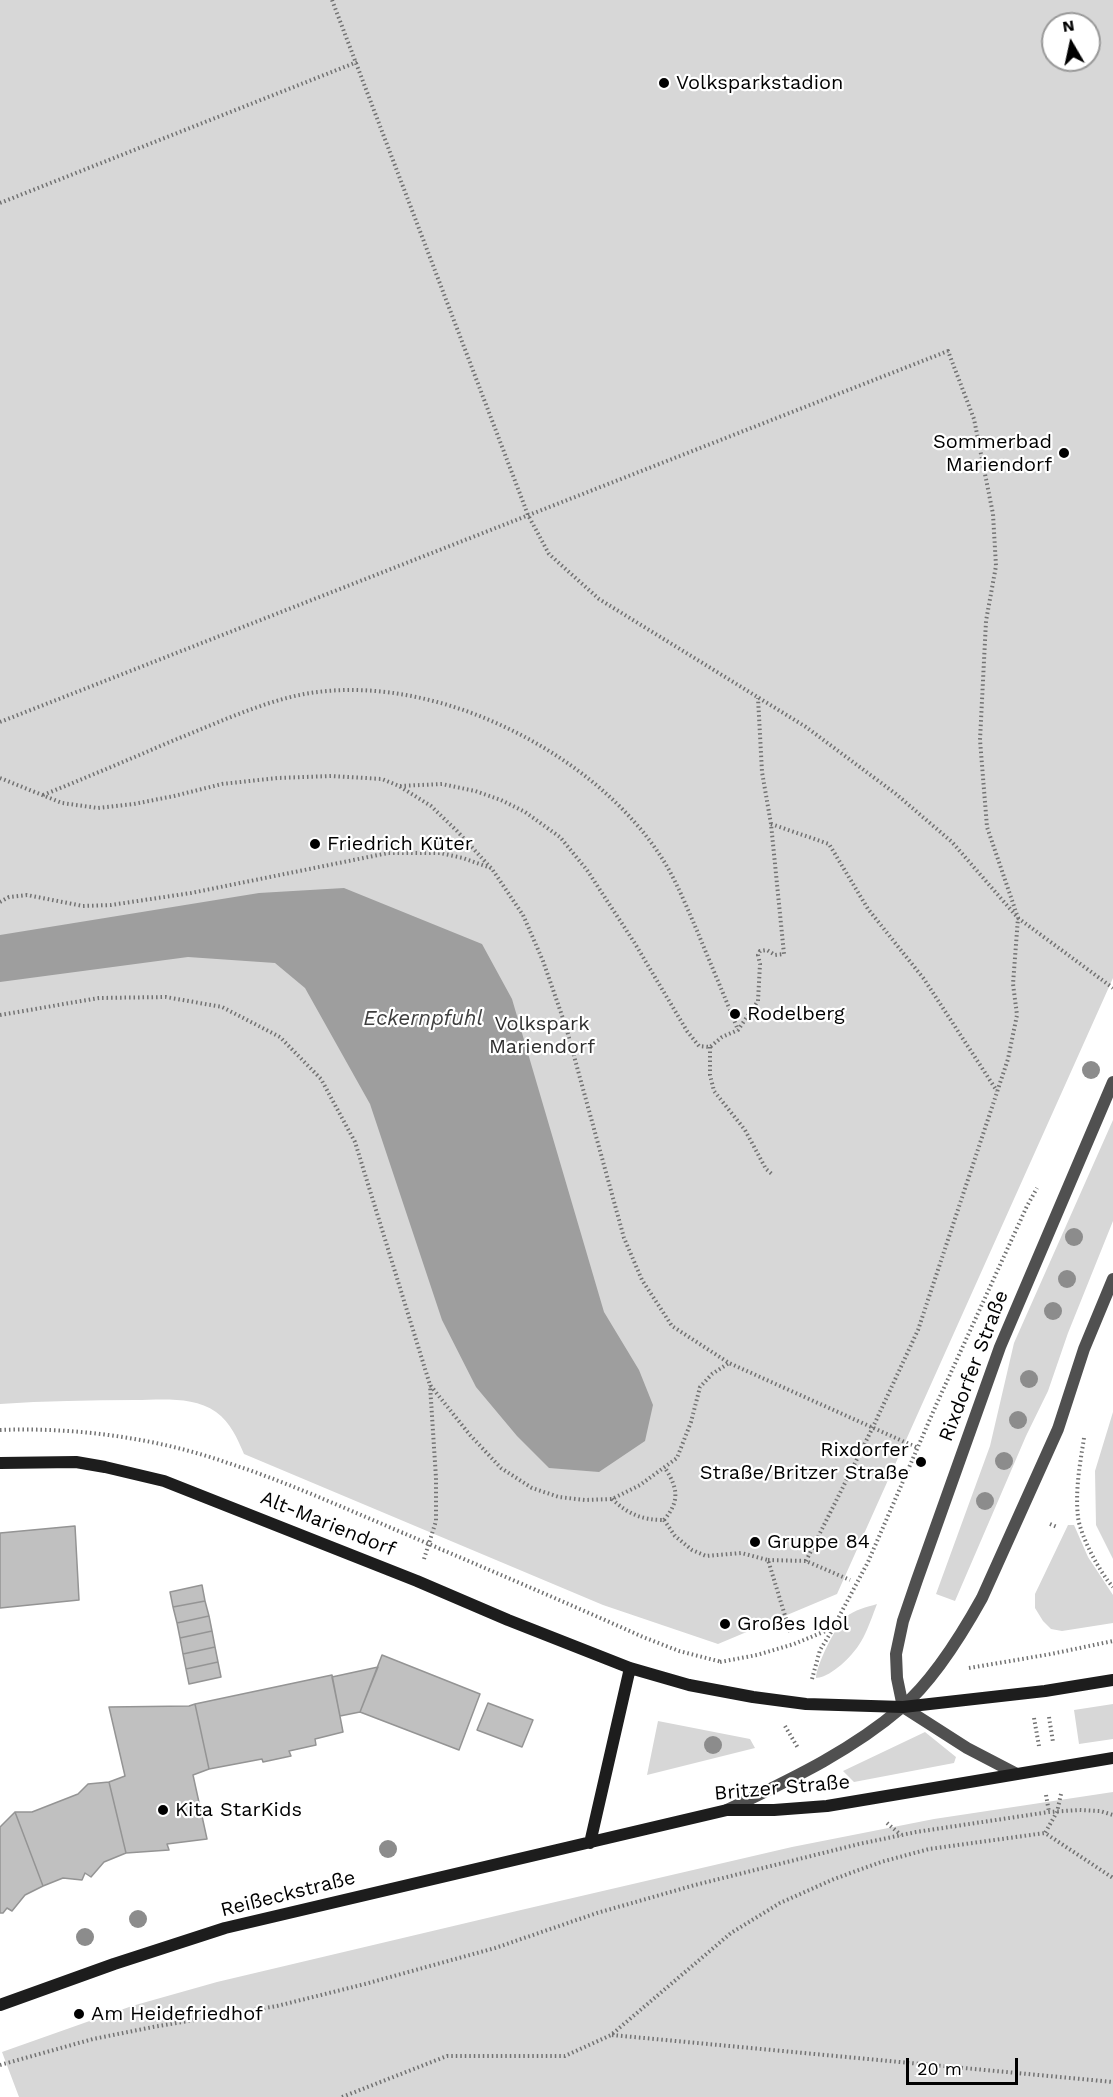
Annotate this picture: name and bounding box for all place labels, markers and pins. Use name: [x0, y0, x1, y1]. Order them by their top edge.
place label: Volksparkstadion: [676, 71, 843, 95]
marker: Volksparkstadion: [657, 76, 671, 90]
place label: Sommerbad Mariendorf: [933, 430, 1052, 477]
marker: Sommerbad Mariendorf: [1057, 446, 1071, 460]
place label: Friedrich Küter: [327, 832, 473, 856]
marker: Friedrich Küter: [308, 837, 322, 851]
place label: Rodelberg: [747, 1002, 845, 1026]
marker: Rodelberg: [728, 1007, 742, 1021]
place label: Rixdorfer Straße/Britzer Straße: [700, 1438, 909, 1485]
marker: Rixdorfer Straße/Britzer Straße: [914, 1455, 928, 1469]
place label: Gruppe 84: [767, 1530, 870, 1554]
marker: Gruppe 84: [748, 1535, 762, 1549]
place label: Großes Idol: [737, 1612, 849, 1636]
marker: Großes Idol: [718, 1617, 732, 1631]
place label: Kita StarKids: [175, 1798, 302, 1822]
marker: Kita StarKids: [156, 1803, 170, 1817]
place label: Am Heidefriedhof: [91, 2002, 263, 2026]
marker: Am Heidefriedhof: [72, 2007, 86, 2021]

